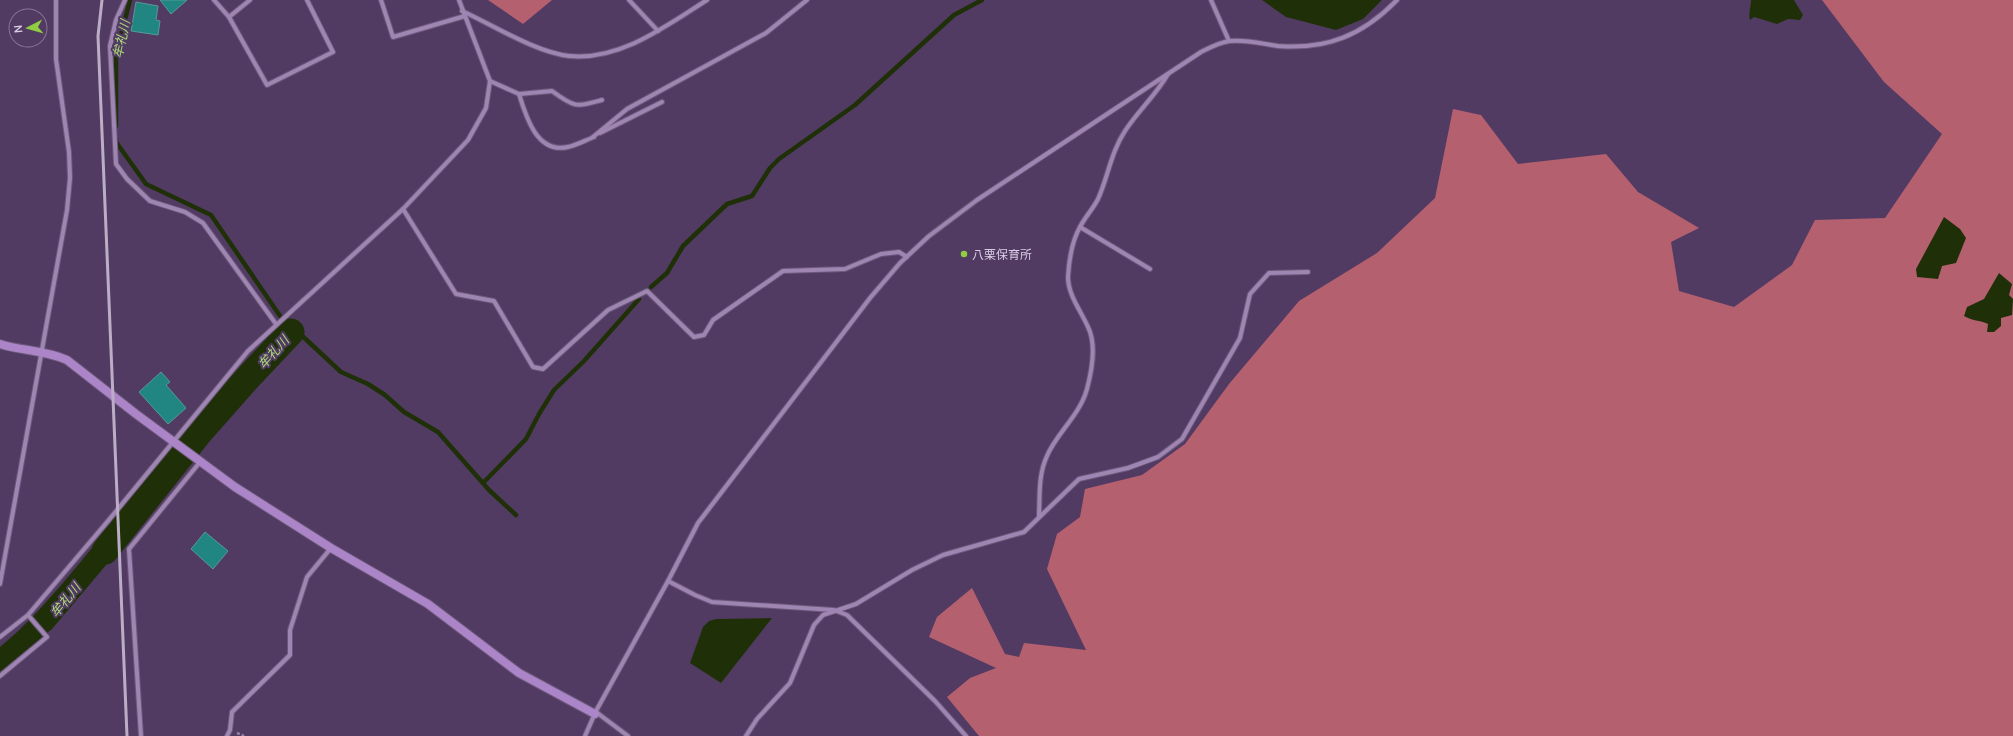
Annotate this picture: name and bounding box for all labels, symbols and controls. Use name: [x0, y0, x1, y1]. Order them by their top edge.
north arrow: [8, 8, 48, 48]
water label: 牟礼川: [108, 16, 134, 60]
text: N: [10, 24, 25, 34]
place label: 八栗保育所: [972, 246, 1032, 263]
marker: 八栗保育所: [959, 249, 969, 259]
water label: 牟礼川: [253, 330, 294, 373]
water label: 牟礼川: [46, 578, 86, 621]

